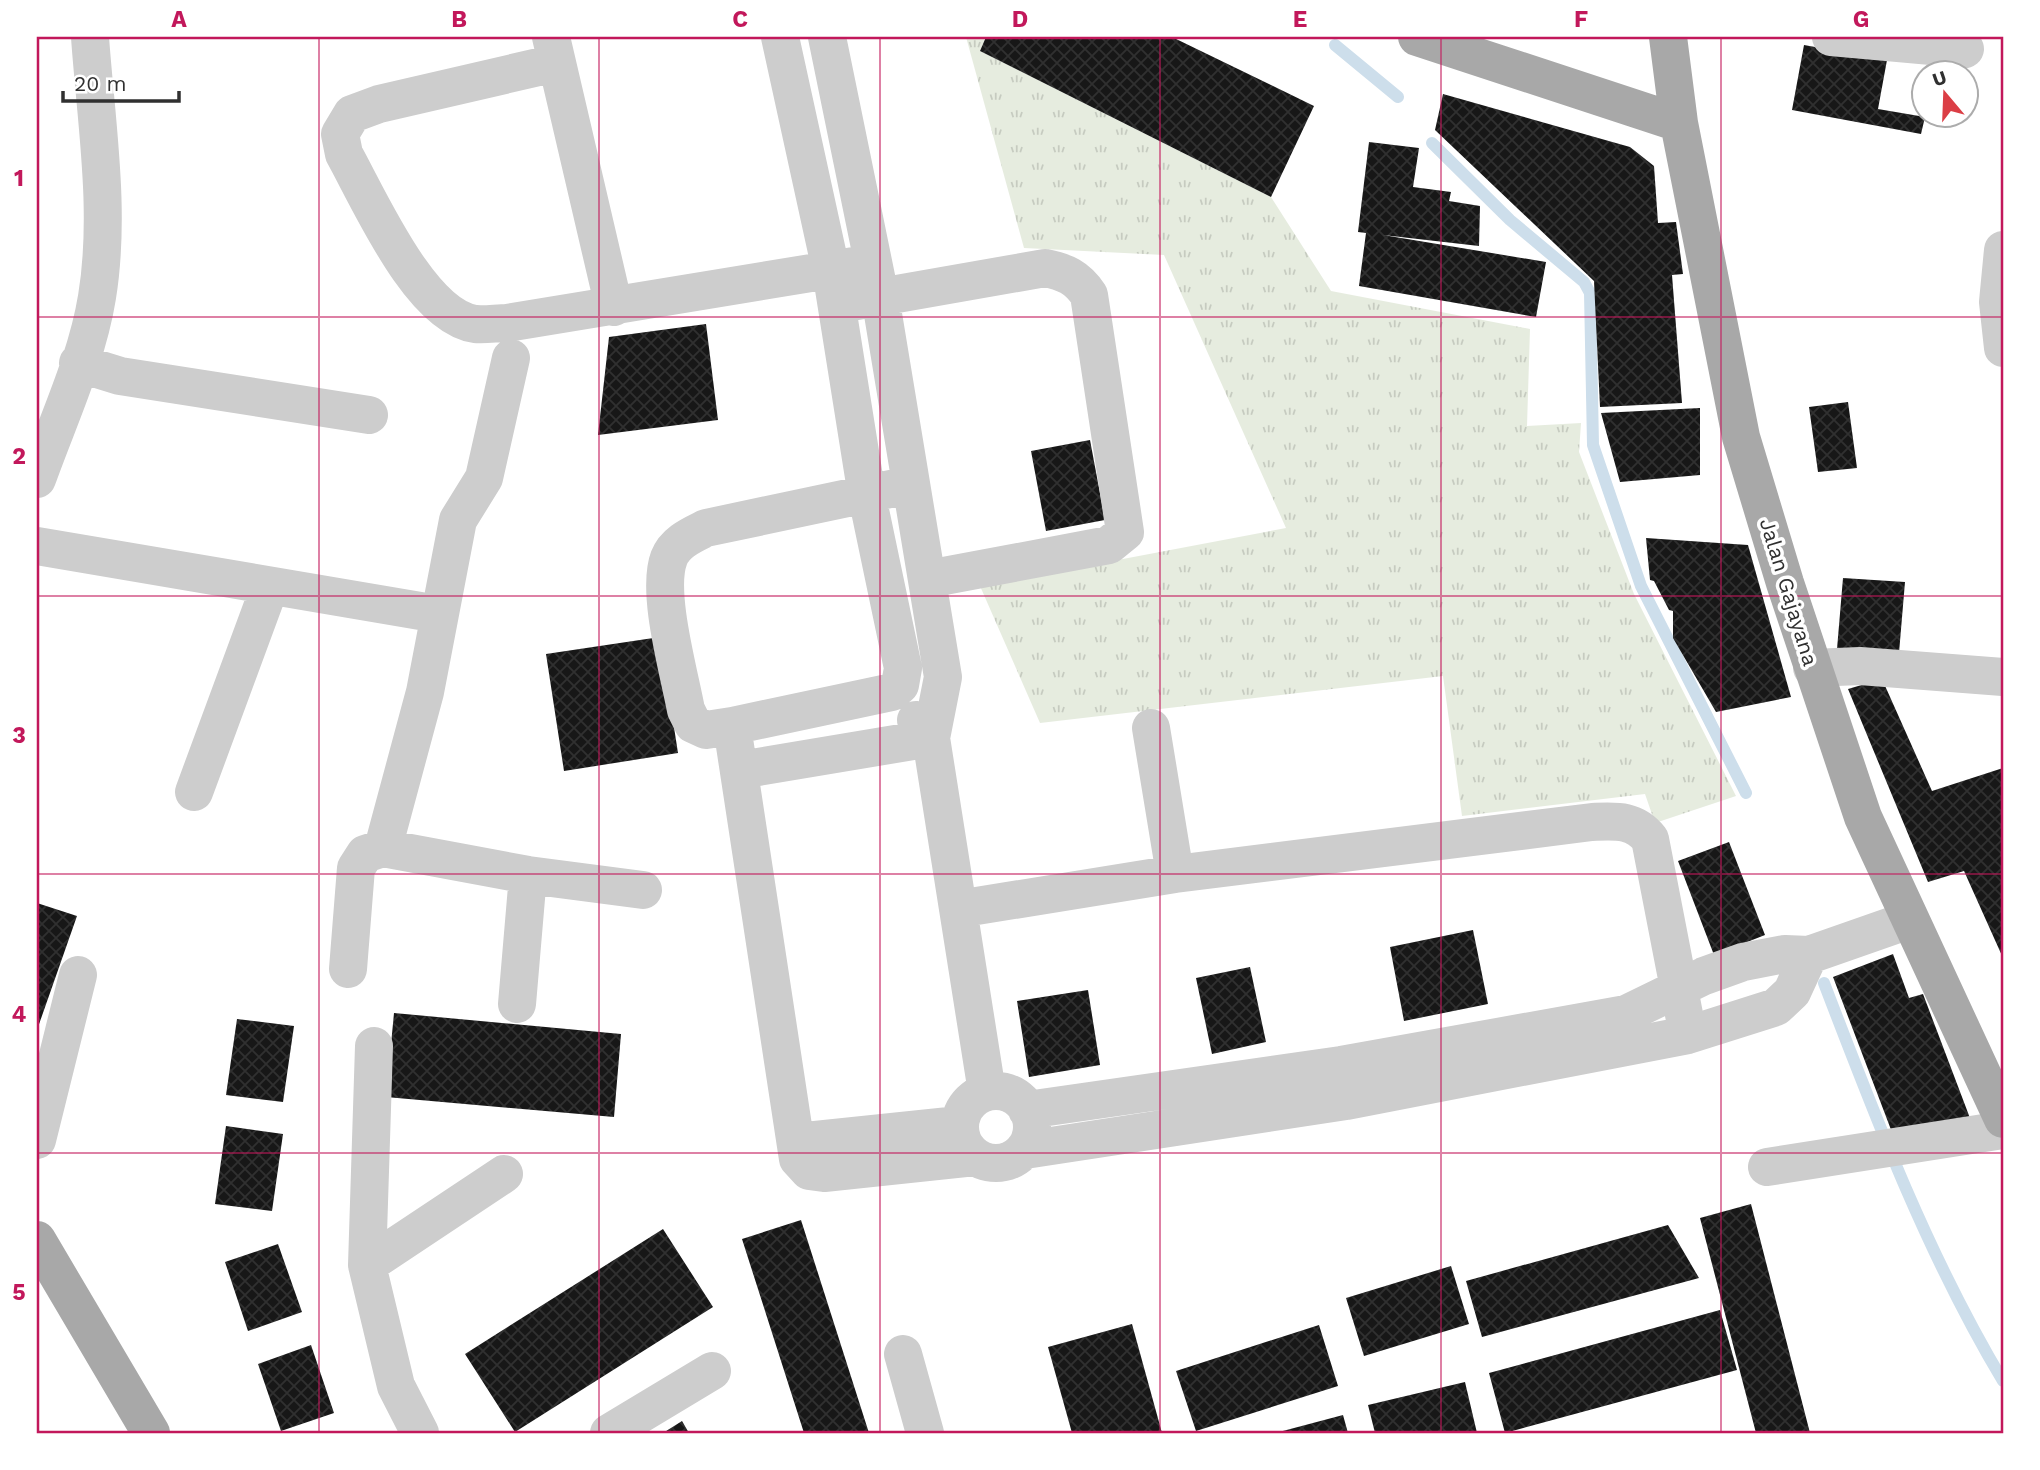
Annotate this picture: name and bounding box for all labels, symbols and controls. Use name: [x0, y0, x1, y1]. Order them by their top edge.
text: A: [171, 6, 187, 33]
text: B: [451, 6, 467, 33]
text: C: [732, 6, 748, 33]
text: D: [1012, 6, 1028, 33]
text: E: [1293, 6, 1307, 33]
text: F: [1574, 6, 1588, 33]
text: G: [1853, 6, 1869, 33]
scale bar: [63, 60, 178, 104]
north arrow: [1910, 60, 1980, 130]
text: U: [1930, 65, 1950, 91]
text: 20 m: [74, 71, 126, 96]
text: 1: [14, 165, 24, 192]
text: 2: [12, 443, 26, 470]
street label: Jalan Gajayana: [1755, 515, 1823, 669]
text: 3: [12, 722, 26, 749]
text: 4: [12, 1001, 27, 1028]
text: 5: [12, 1279, 26, 1306]

